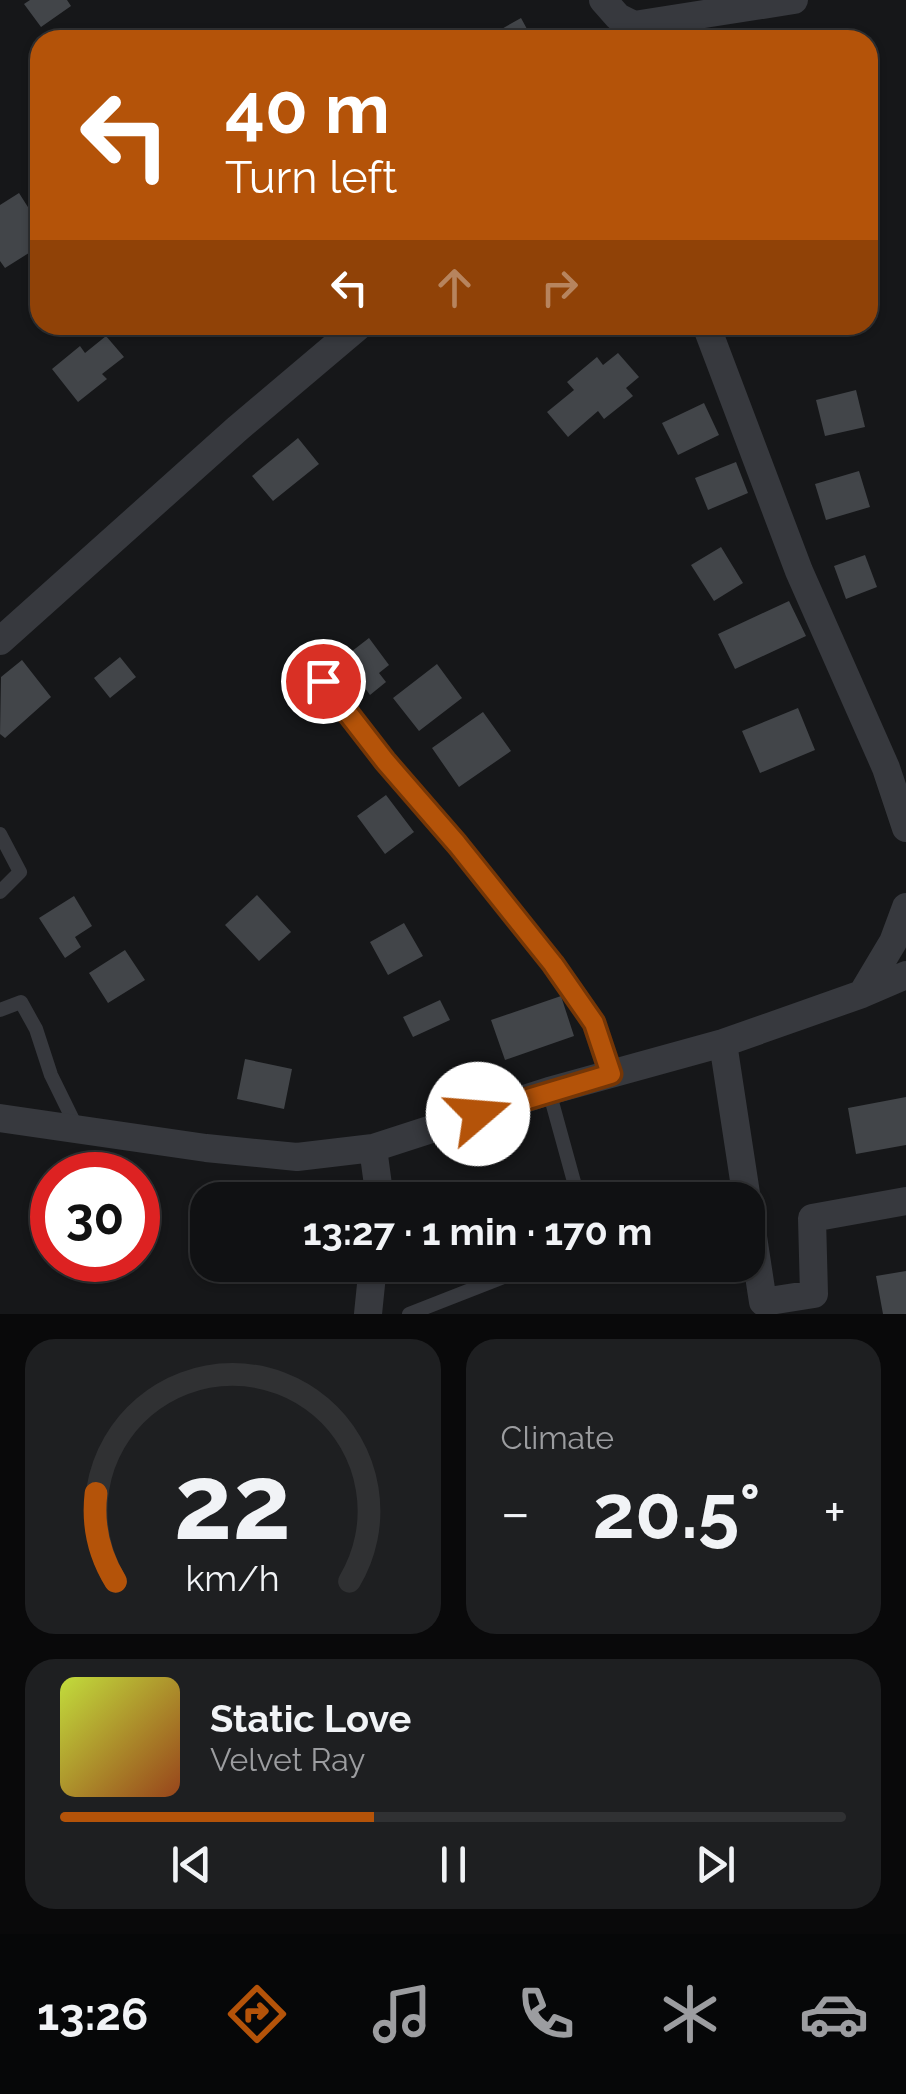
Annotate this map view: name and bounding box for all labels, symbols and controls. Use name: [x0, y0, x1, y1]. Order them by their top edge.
text: 40 m: [225, 67, 390, 149]
icon: left: [60, 70, 190, 200]
text: Turn left: [225, 151, 397, 204]
icon: left: [322, 260, 377, 315]
icon: ahead: [427, 260, 482, 315]
icon: right: [532, 260, 587, 315]
pin: [281, 639, 366, 724]
icon: arrive: [296, 654, 351, 709]
position arrow: [426, 1062, 530, 1166]
speed limit sign: 30: [30, 1152, 160, 1282]
text: 13:27 · 1 min · 170 m: [303, 1209, 652, 1254]
text: Climate: [501, 1419, 614, 1456]
text: 22: [174, 1441, 291, 1563]
text: 20.5°: [593, 1467, 761, 1556]
text: −: [501, 1480, 530, 1545]
text: +: [823, 1480, 846, 1545]
text: km/h: [186, 1557, 280, 1599]
text: Static Love: [210, 1696, 411, 1741]
text: Velvet Ray: [210, 1741, 365, 1778]
icon: previous: [164, 1837, 219, 1892]
icon: pause: [426, 1837, 481, 1892]
icon: next: [688, 1837, 743, 1892]
icon: directions: [222, 1979, 292, 2049]
icon: music: [367, 1979, 437, 2049]
icon: phone: [511, 1979, 581, 2049]
icon: climate: [655, 1979, 725, 2049]
icon: car: [799, 1979, 869, 2049]
text: 13:26: [37, 1988, 148, 2041]

